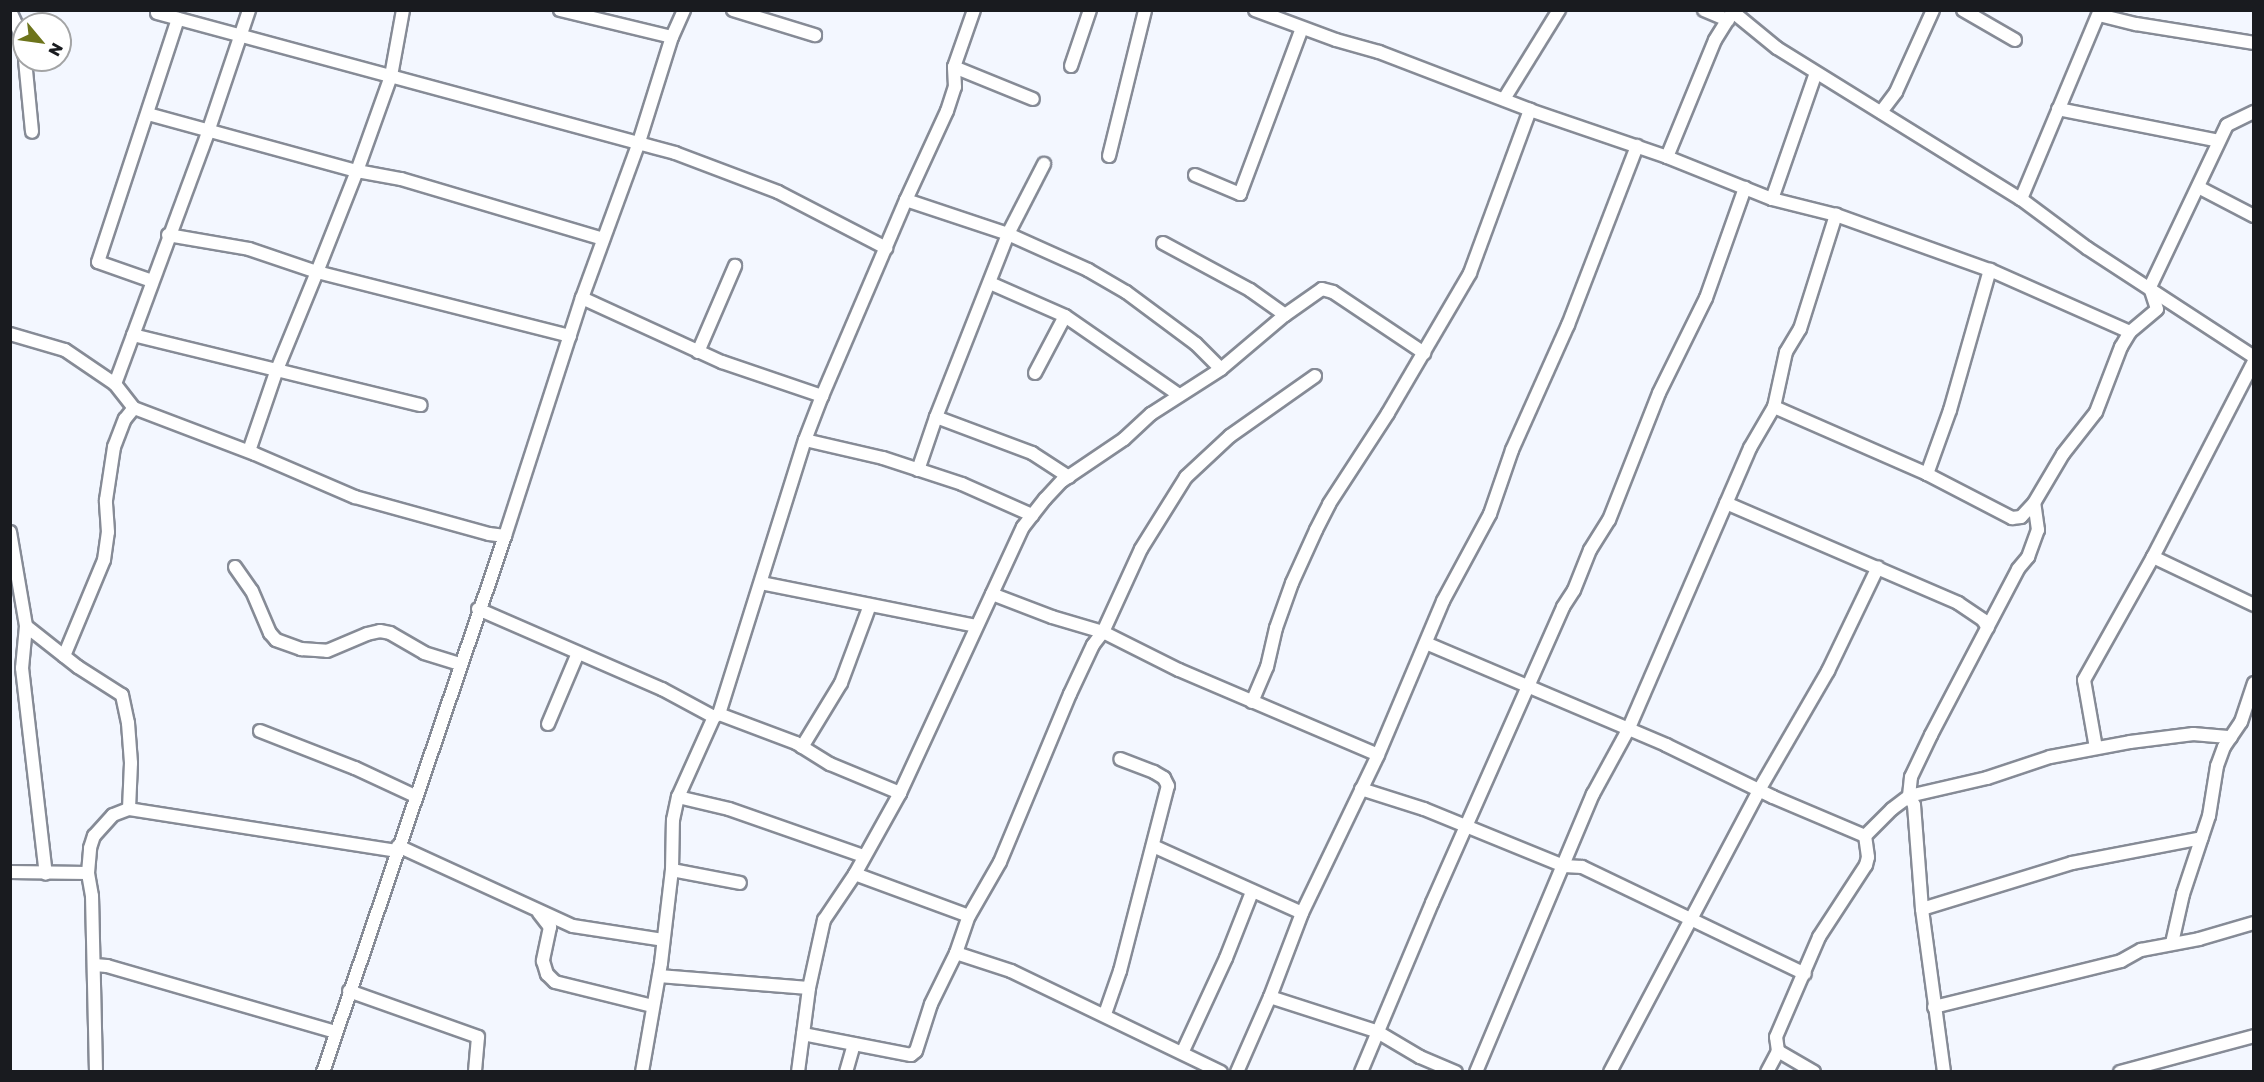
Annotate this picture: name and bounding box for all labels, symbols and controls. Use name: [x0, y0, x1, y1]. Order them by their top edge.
north arrow: [12, 12, 72, 72]
text: N: [44, 40, 68, 60]

